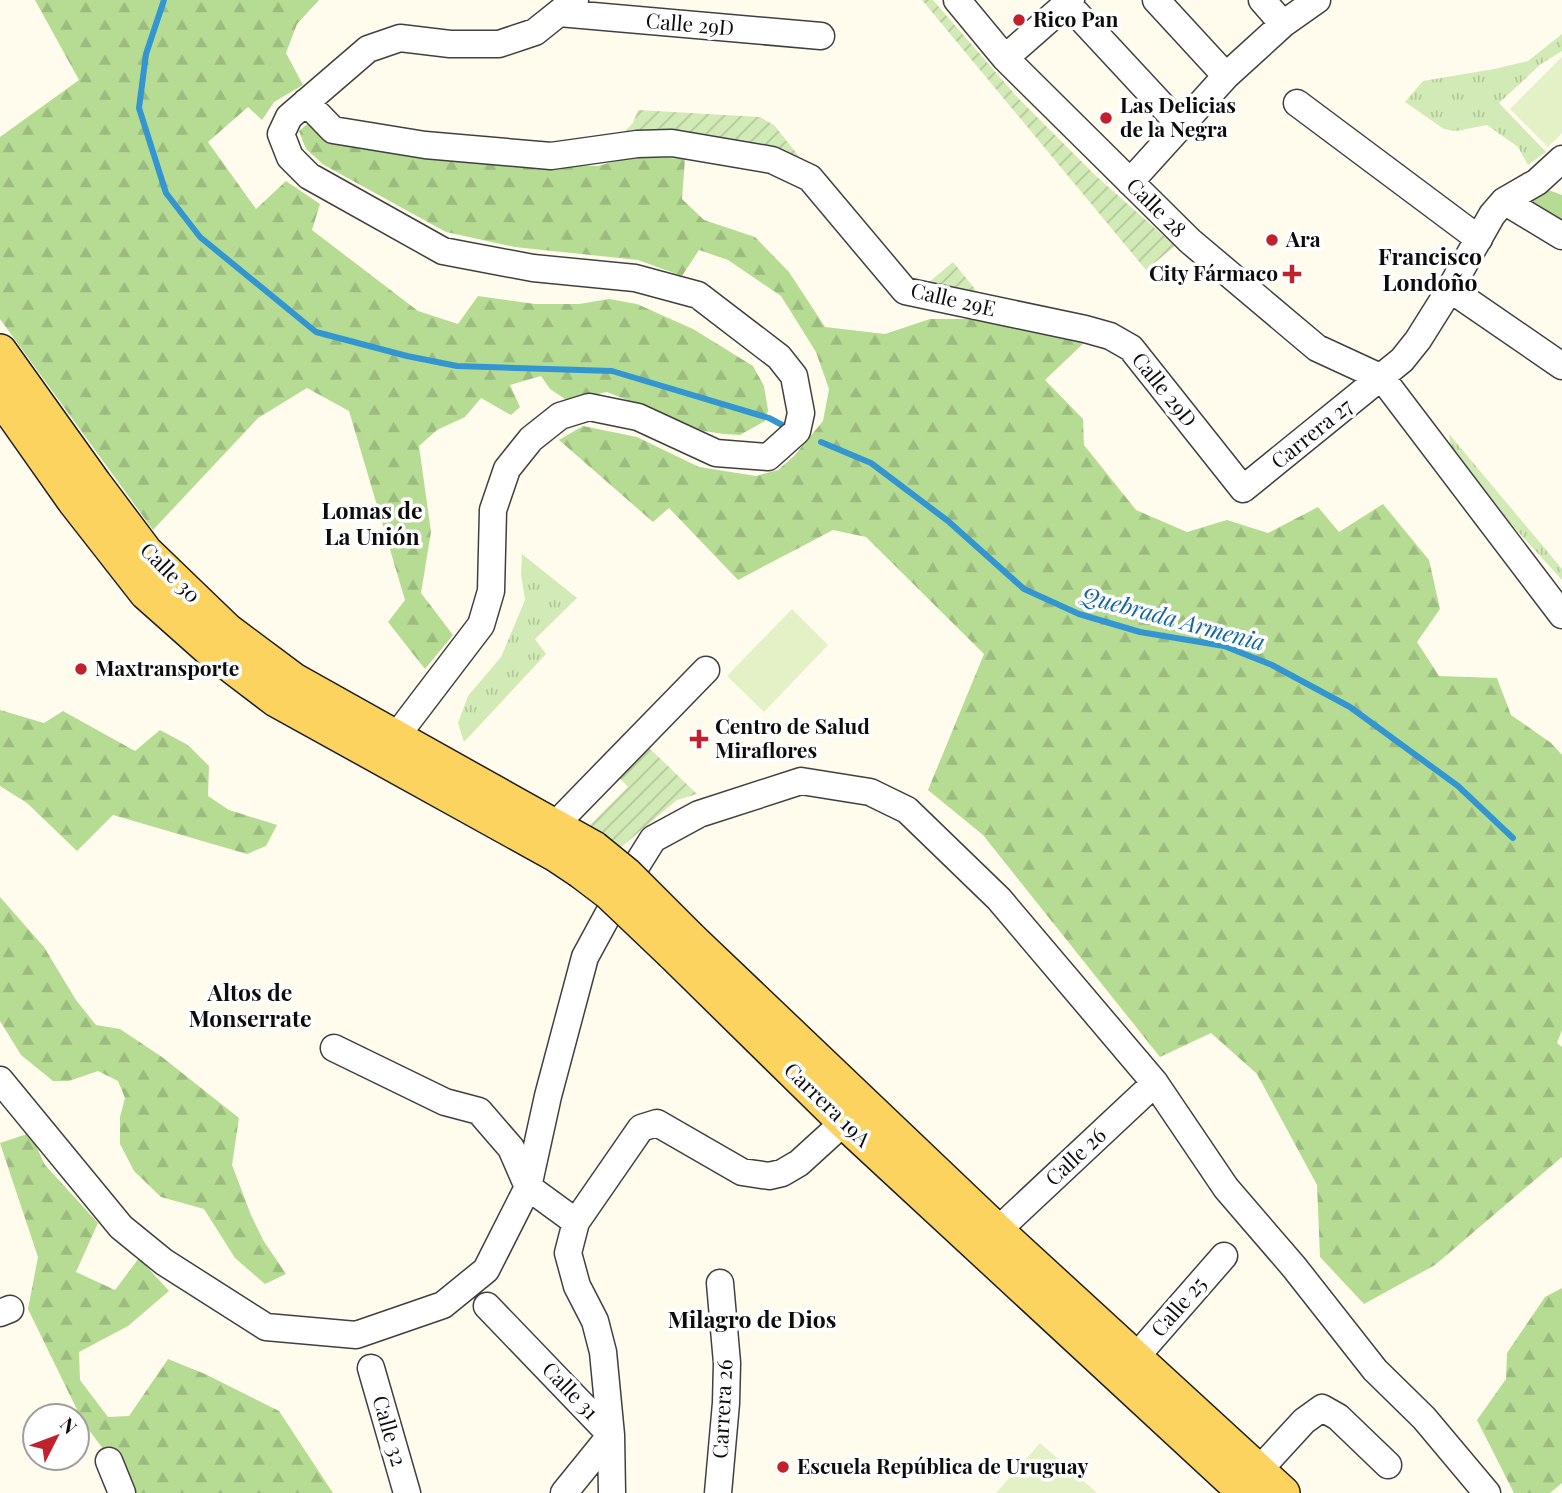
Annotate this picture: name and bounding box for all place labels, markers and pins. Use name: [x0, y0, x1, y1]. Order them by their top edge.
place label: Rico Pan: [1033, 4, 1118, 32]
marker: Rico Pan: [1011, 12, 1027, 28]
place label: Las Delicias de la Negra: [1120, 90, 1236, 142]
marker: Las Delicias de la Negra: [1098, 110, 1114, 126]
place label: Ara: [1285, 224, 1321, 252]
marker: Ara: [1264, 232, 1280, 248]
place label: City Fármaco: [1149, 258, 1278, 286]
marker: City Fármaco: [1284, 266, 1300, 282]
place label: Maxtransporte: [95, 653, 239, 681]
marker: Maxtransporte: [73, 661, 89, 677]
place label: Centro de Salud Miraflores: [715, 711, 870, 763]
marker: Centro de Salud Miraflores: [689, 729, 709, 749]
place label: Escuela República de Uruguay: [797, 1451, 1088, 1479]
marker: Escuela República de Uruguay: [775, 1459, 791, 1475]

